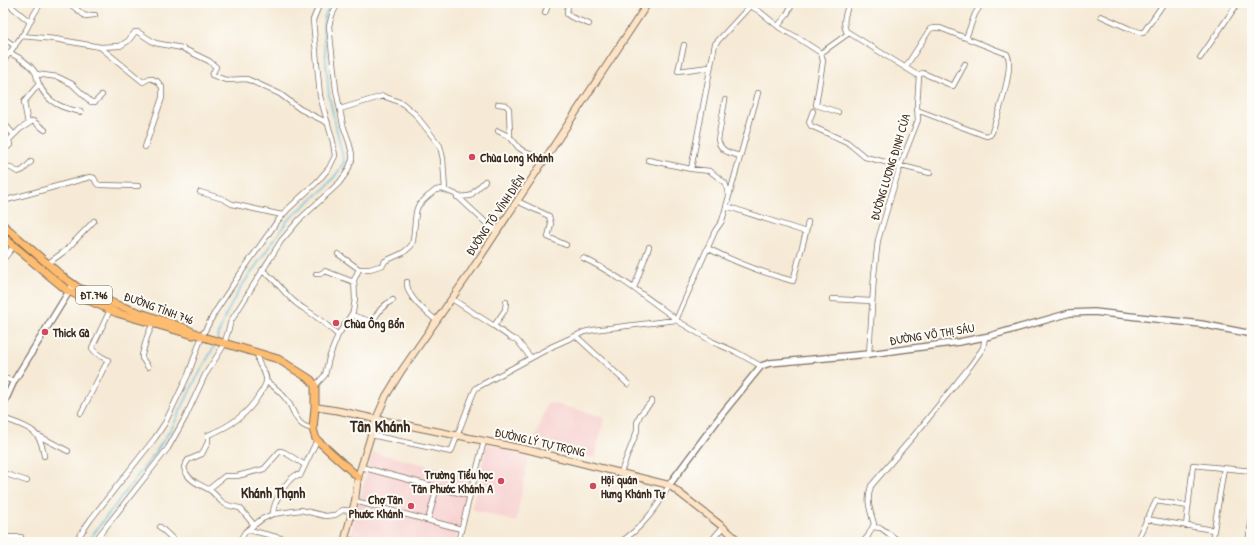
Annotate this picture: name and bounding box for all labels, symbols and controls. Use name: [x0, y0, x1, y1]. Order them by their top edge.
street label: ĐƯỜNG LƯƠNG ĐỊNH CỦA: [866, 111, 914, 222]
place label: Chùa Long Khánh: [480, 149, 554, 167]
marker: Chùa Long Khánh: [467, 152, 477, 162]
street label: ĐƯỜNG TÔ VĨNH DIỆN: [462, 171, 528, 259]
road number: ĐT.746: [76, 286, 112, 304]
street label: ĐƯỜNG TỈNH 746: [122, 287, 196, 329]
place label: Chùa Ông Bổn: [344, 315, 405, 333]
marker: Chùa Ông Bổn: [331, 318, 341, 328]
street label: ĐƯỜNG VÕ THỊ SÁU: [888, 319, 976, 349]
place label: Thick Gà: [52, 324, 90, 341]
marker: Thick Gà: [40, 327, 50, 337]
district label: Tân Khánh: [349, 415, 410, 437]
street label: ĐƯỜNG LÝ TỰ TRỌNG: [493, 423, 587, 461]
place label: Trường Tiểu học Tân Phước Khánh A: [411, 466, 493, 497]
place label: Hội quán Hưng Khánh Tự: [601, 471, 666, 503]
marker: Trường Tiểu học Tân Phước Khánh A: [496, 476, 506, 486]
marker: Hội quán Hưng Khánh Tự: [588, 481, 598, 491]
district label: Khánh Thạnh: [241, 483, 305, 502]
place label: Chợ Tân Phước Khánh: [349, 491, 404, 522]
marker: Chợ Tân Phước Khánh: [406, 501, 416, 511]

